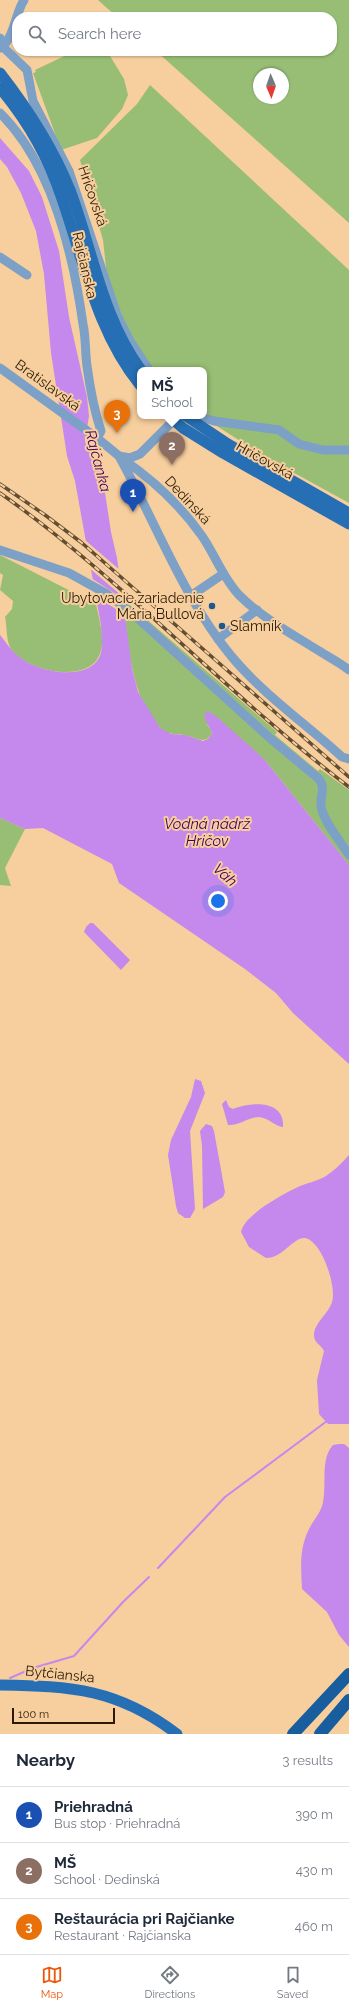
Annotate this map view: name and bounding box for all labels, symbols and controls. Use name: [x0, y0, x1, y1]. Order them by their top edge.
search box: [12, 12, 337, 56]
icon: search: [26, 23, 48, 45]
text: Search here: [58, 25, 141, 43]
north arrow: [253, 68, 289, 104]
street label: Hričovská: [75, 164, 111, 228]
street label: Rajčianska: [70, 230, 100, 300]
street label: Bratislavská: [12, 356, 84, 414]
popup: [137, 367, 207, 419]
text: MŠ: [151, 377, 173, 395]
text: School: [151, 395, 193, 410]
pin: 3: [104, 400, 130, 433]
water label: Rajčanka: [81, 428, 115, 494]
pin: 2: [159, 432, 185, 465]
street label: Hričovská: [234, 438, 296, 482]
street label: Dedinská: [162, 473, 214, 527]
pin: 1: [120, 479, 146, 512]
place label: Ubytovacie zariadenie Mária Bullová: [61, 590, 204, 622]
marker: Ubytovacie zariadenie Mária Bullová: [207, 601, 217, 611]
place label: Slamník: [230, 618, 282, 634]
marker: Slamník: [217, 621, 227, 631]
water label: Vodná nádrž Hričov: [164, 815, 251, 850]
water label: Váh: [209, 860, 241, 890]
your location: [208, 891, 228, 911]
street label: Bytčianska: [25, 1662, 95, 1686]
scale bar: [12, 1706, 115, 1725]
text: 100 m: [18, 1708, 49, 1721]
text: Nearby: [16, 1750, 75, 1770]
text: 3 results: [283, 1753, 333, 1768]
text: Priehradná: [54, 1798, 133, 1816]
text: 1: [26, 1807, 32, 1822]
text: 390 m: [295, 1807, 333, 1822]
text: Bus stop · Priehradná: [54, 1816, 180, 1831]
text: MŠ: [54, 1854, 76, 1872]
text: 2: [25, 1863, 33, 1878]
text: 430 m: [296, 1863, 333, 1878]
text: School · Dedinská: [54, 1872, 160, 1887]
text: Reštaurácia pri Rajčianke: [54, 1910, 235, 1928]
text: 3: [25, 1919, 33, 1934]
text: 460 m: [295, 1919, 333, 1934]
text: Restaurant · Rajčianska: [54, 1928, 191, 1943]
tab: Map: [41, 1964, 63, 2001]
tab: Directions: [145, 1964, 195, 2001]
tab: Saved: [277, 1964, 308, 2001]

